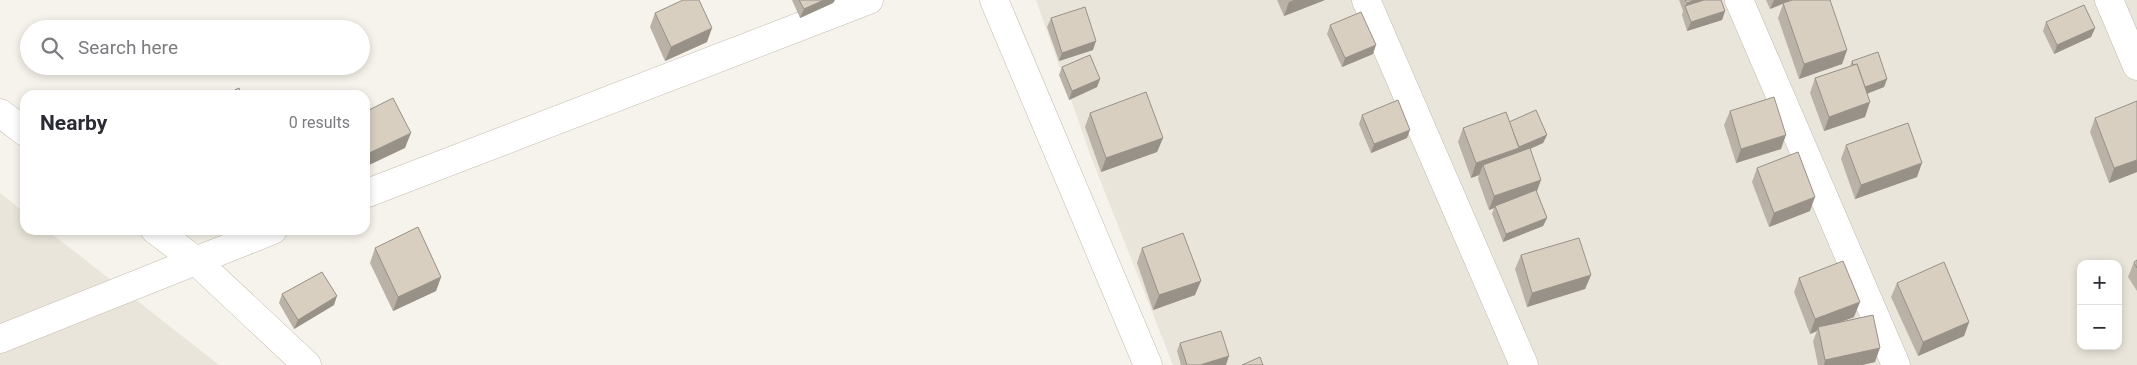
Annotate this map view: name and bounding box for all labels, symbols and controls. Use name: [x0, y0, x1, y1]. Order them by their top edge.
search box: [20, 20, 370, 75]
icon: search: [38, 34, 66, 62]
text: Search here: [78, 36, 178, 59]
text: Nearby: [40, 111, 107, 135]
text: 0 results: [289, 113, 350, 132]
map controls: [2077, 260, 2122, 350]
button: +: [2077, 260, 2122, 305]
button: −: [2077, 305, 2122, 350]

